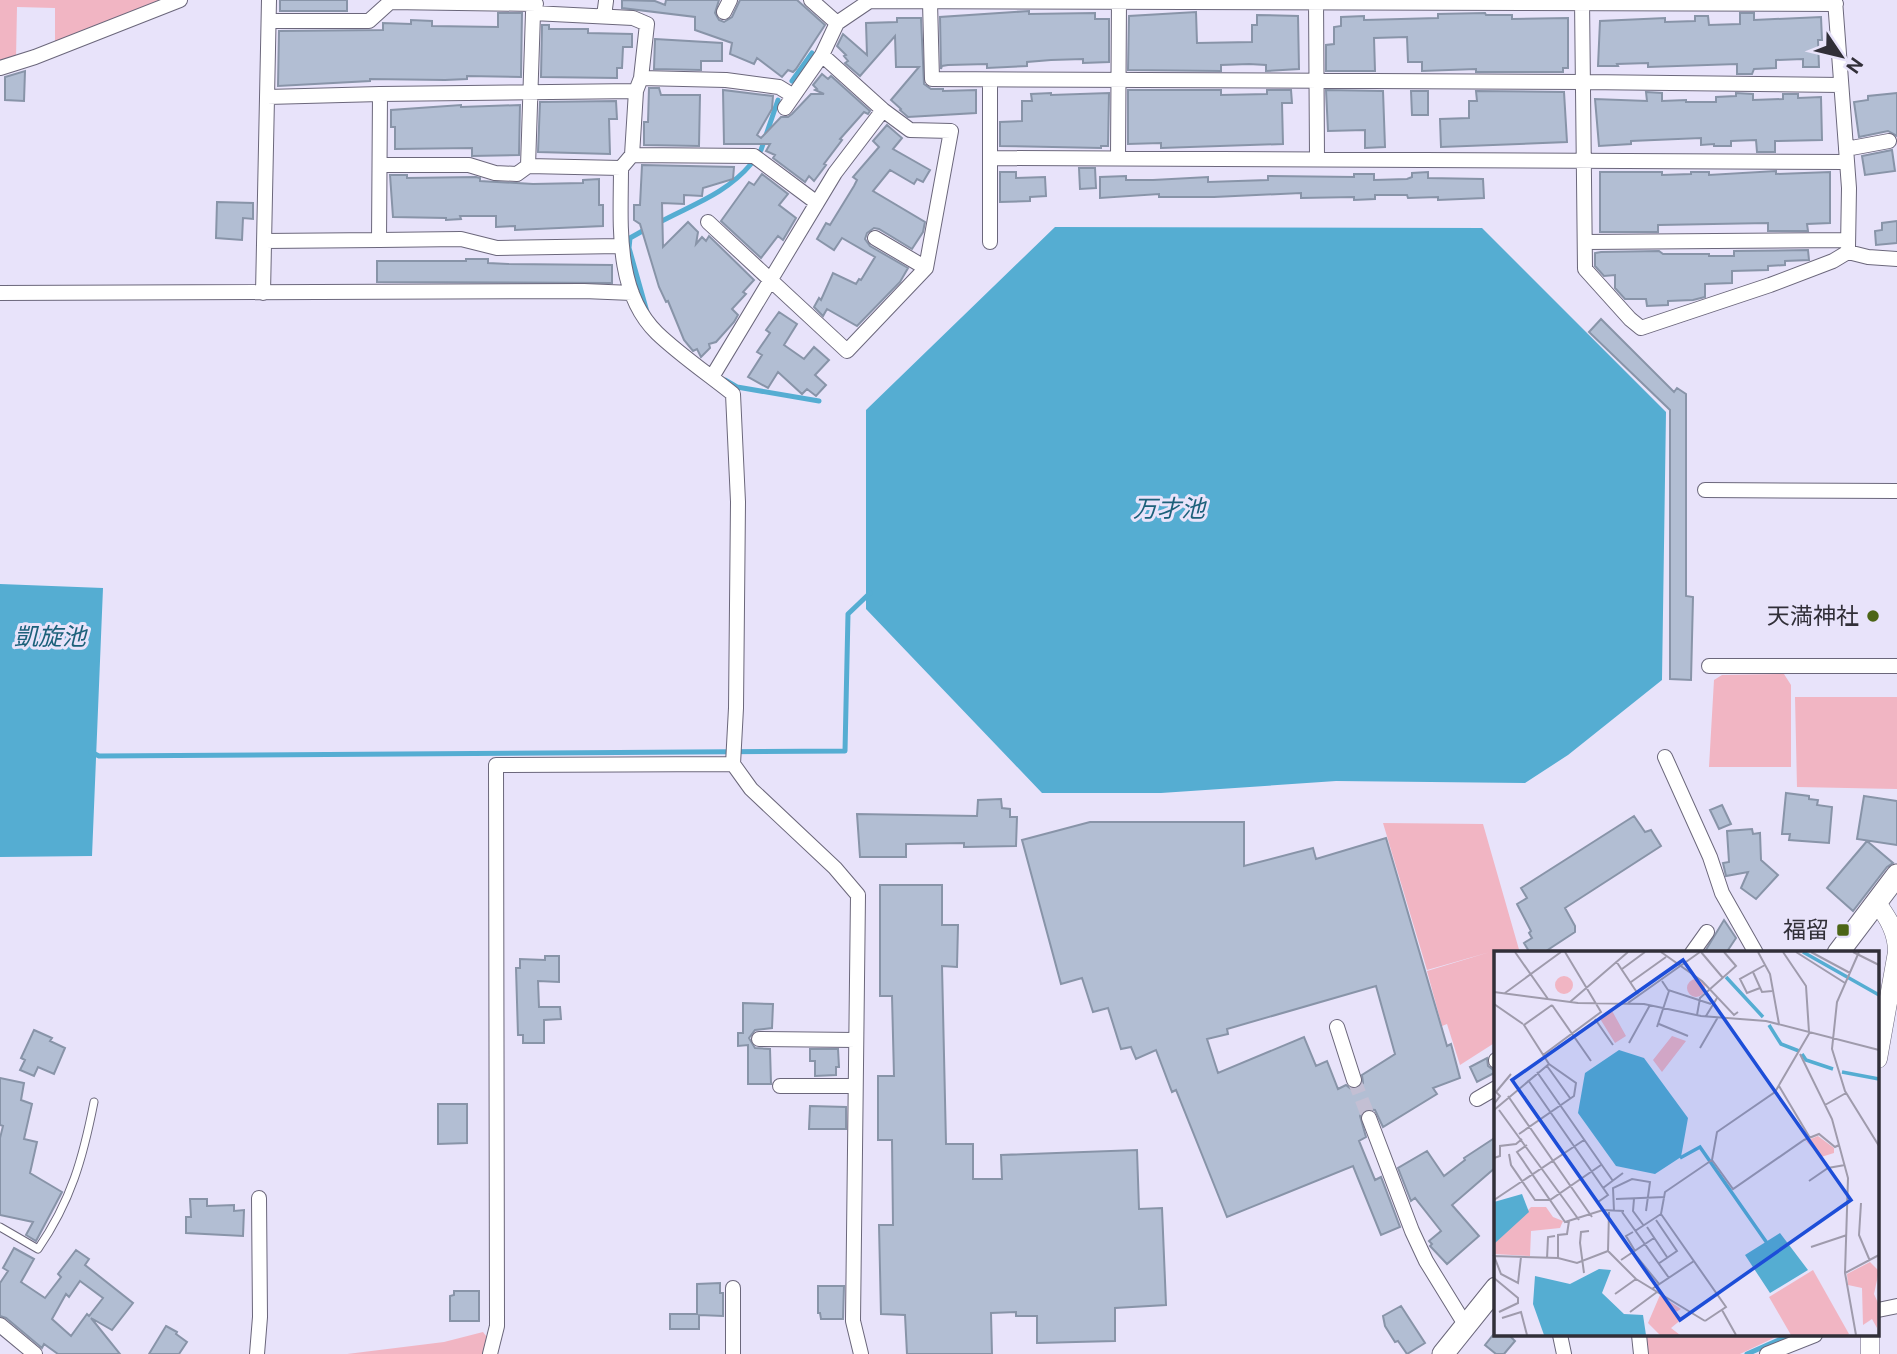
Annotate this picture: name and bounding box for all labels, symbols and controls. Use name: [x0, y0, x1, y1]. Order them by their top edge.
north arrow: [1806, 21, 1876, 91]
text: N: [1840, 53, 1869, 78]
water label: 万才池: [1133, 493, 1207, 524]
place label: 天満神社: [1767, 601, 1859, 631]
marker: 天満神社: [1865, 608, 1881, 624]
water label: 凱旋池: [14, 621, 88, 652]
place label: 福留: [1783, 915, 1829, 945]
marker: 福留: [1835, 922, 1851, 938]
inset map: [1494, 951, 1880, 1336]

